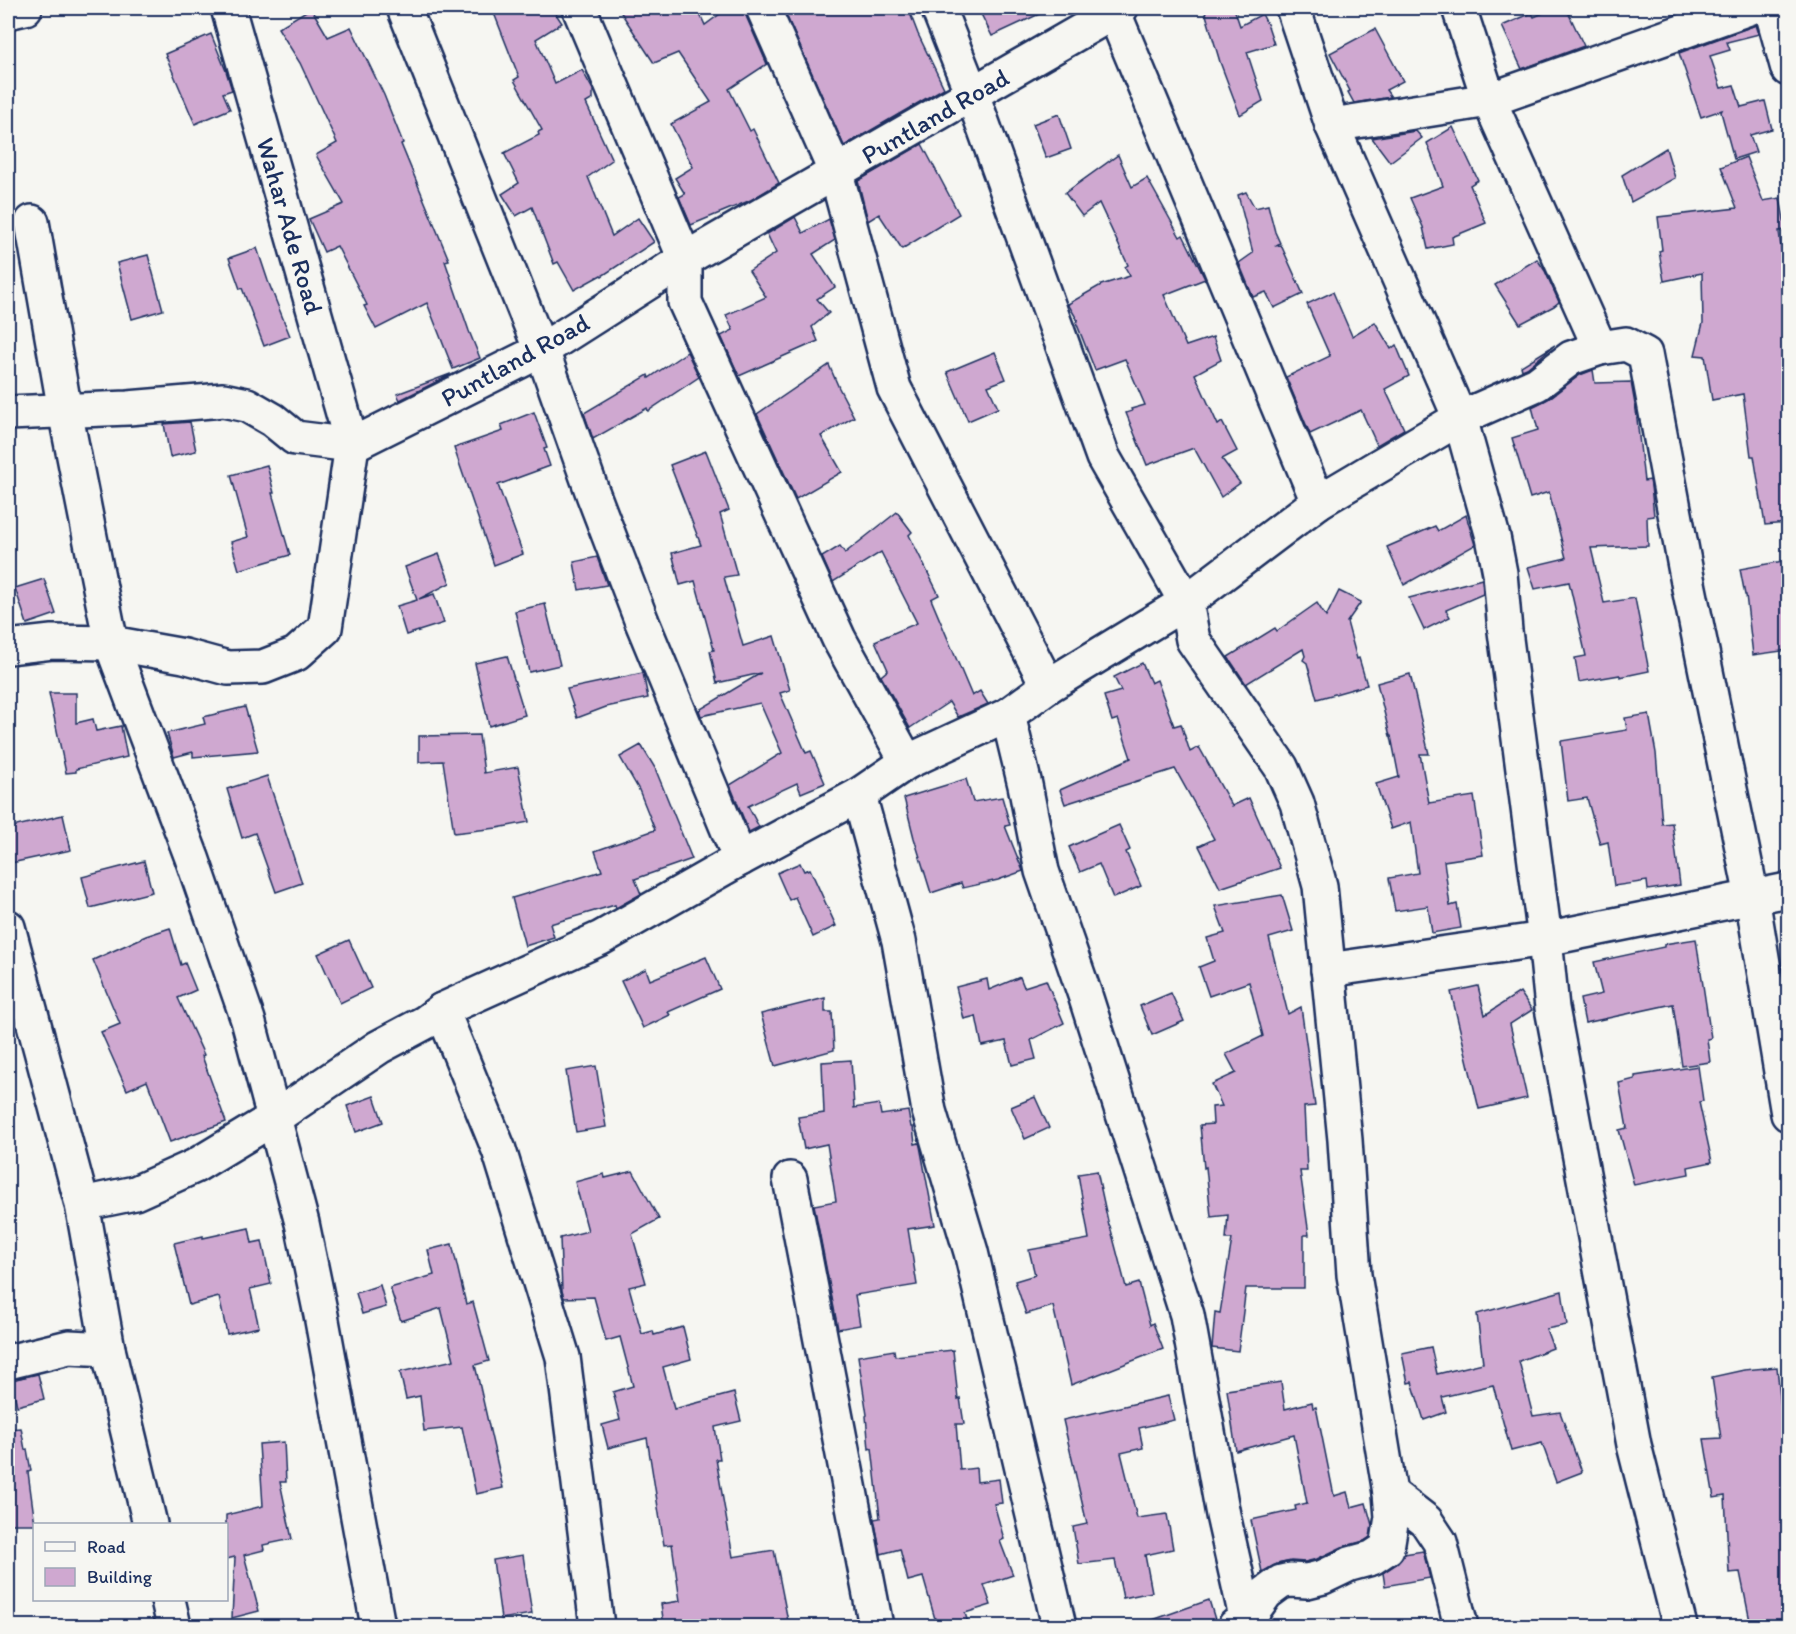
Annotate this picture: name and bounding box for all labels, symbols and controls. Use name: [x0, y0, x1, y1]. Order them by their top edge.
street label: Puntland Road: [856, 61, 1014, 171]
street label: Wahar Ade Road: [249, 134, 331, 319]
street label: Puntland Road: [435, 306, 595, 414]
legend: [33, 1523, 228, 1601]
text: Road: [87, 1536, 126, 1558]
text: Building: [87, 1566, 153, 1588]

